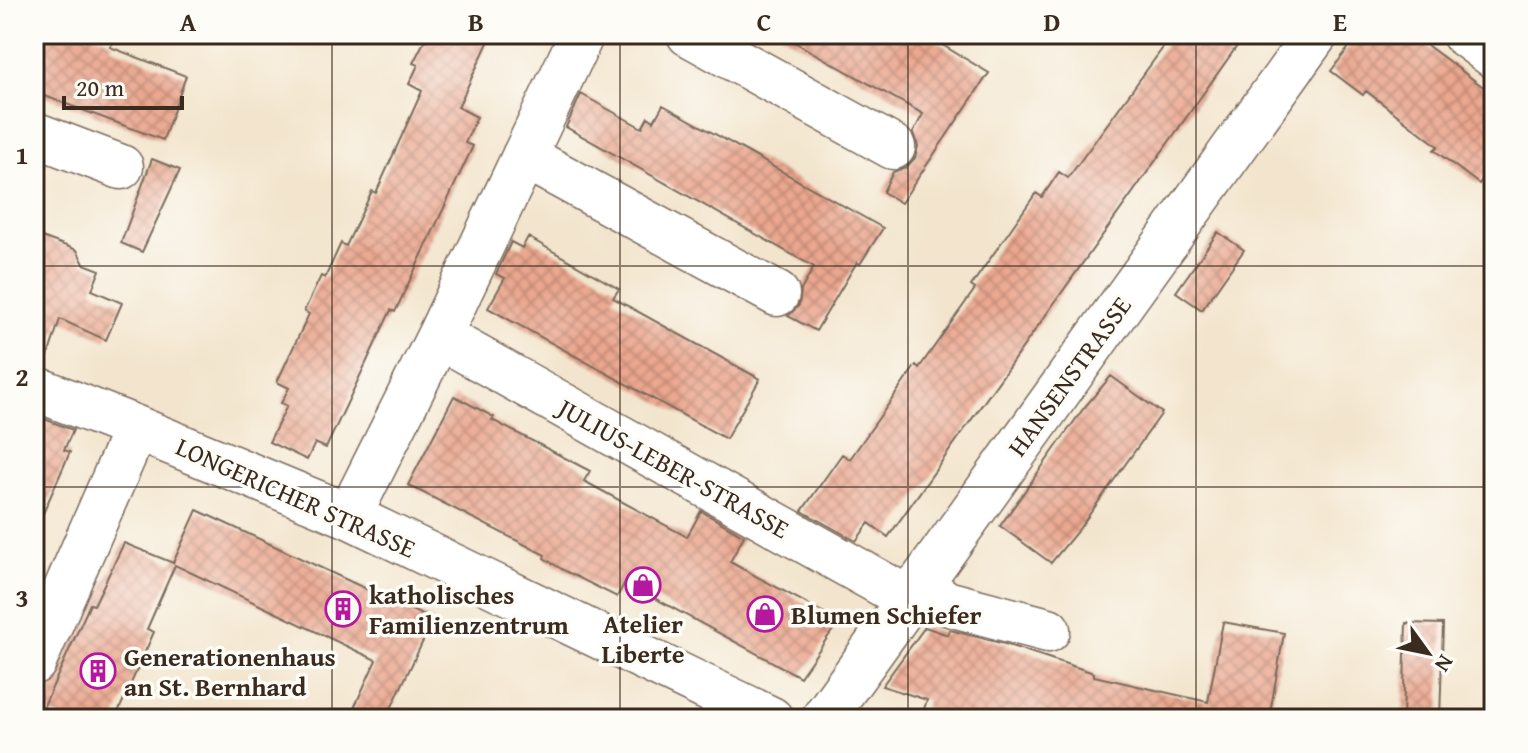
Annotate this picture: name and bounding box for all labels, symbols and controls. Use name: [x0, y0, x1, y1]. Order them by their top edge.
text: A: [180, 2, 197, 41]
text: B: [468, 2, 484, 41]
text: C: [757, 2, 771, 41]
text: D: [1044, 2, 1060, 41]
text: E: [1333, 2, 1347, 41]
scale bar: [64, 60, 182, 110]
text: 20 m: [76, 70, 124, 105]
text: 1: [15, 135, 29, 174]
street label: HANSENSTRASSE: [998, 288, 1140, 464]
text: 2: [15, 357, 29, 396]
street label: JULIUS-LEBER-STRASSE: [549, 387, 797, 548]
street label: LONGERICHER STRASSE: [170, 427, 422, 567]
shop icon: Atelier Liberte: [624, 566, 662, 604]
place label: katholisches Familienzentrum: [369, 575, 570, 644]
text: 3: [15, 578, 29, 617]
building icon: katholisches Familienzentrum: [324, 590, 362, 628]
shop icon: Blumen Schiefer: [746, 595, 784, 633]
place label: Blumen Schiefer: [791, 595, 981, 634]
place label: Atelier Liberte: [601, 604, 685, 673]
north arrow: [1388, 613, 1468, 693]
place label: Generationenhaus an St. Bernhard: [124, 637, 336, 706]
text: N: [1427, 649, 1462, 679]
building icon: Generationenhaus an St. Bernhard: [79, 652, 117, 690]

